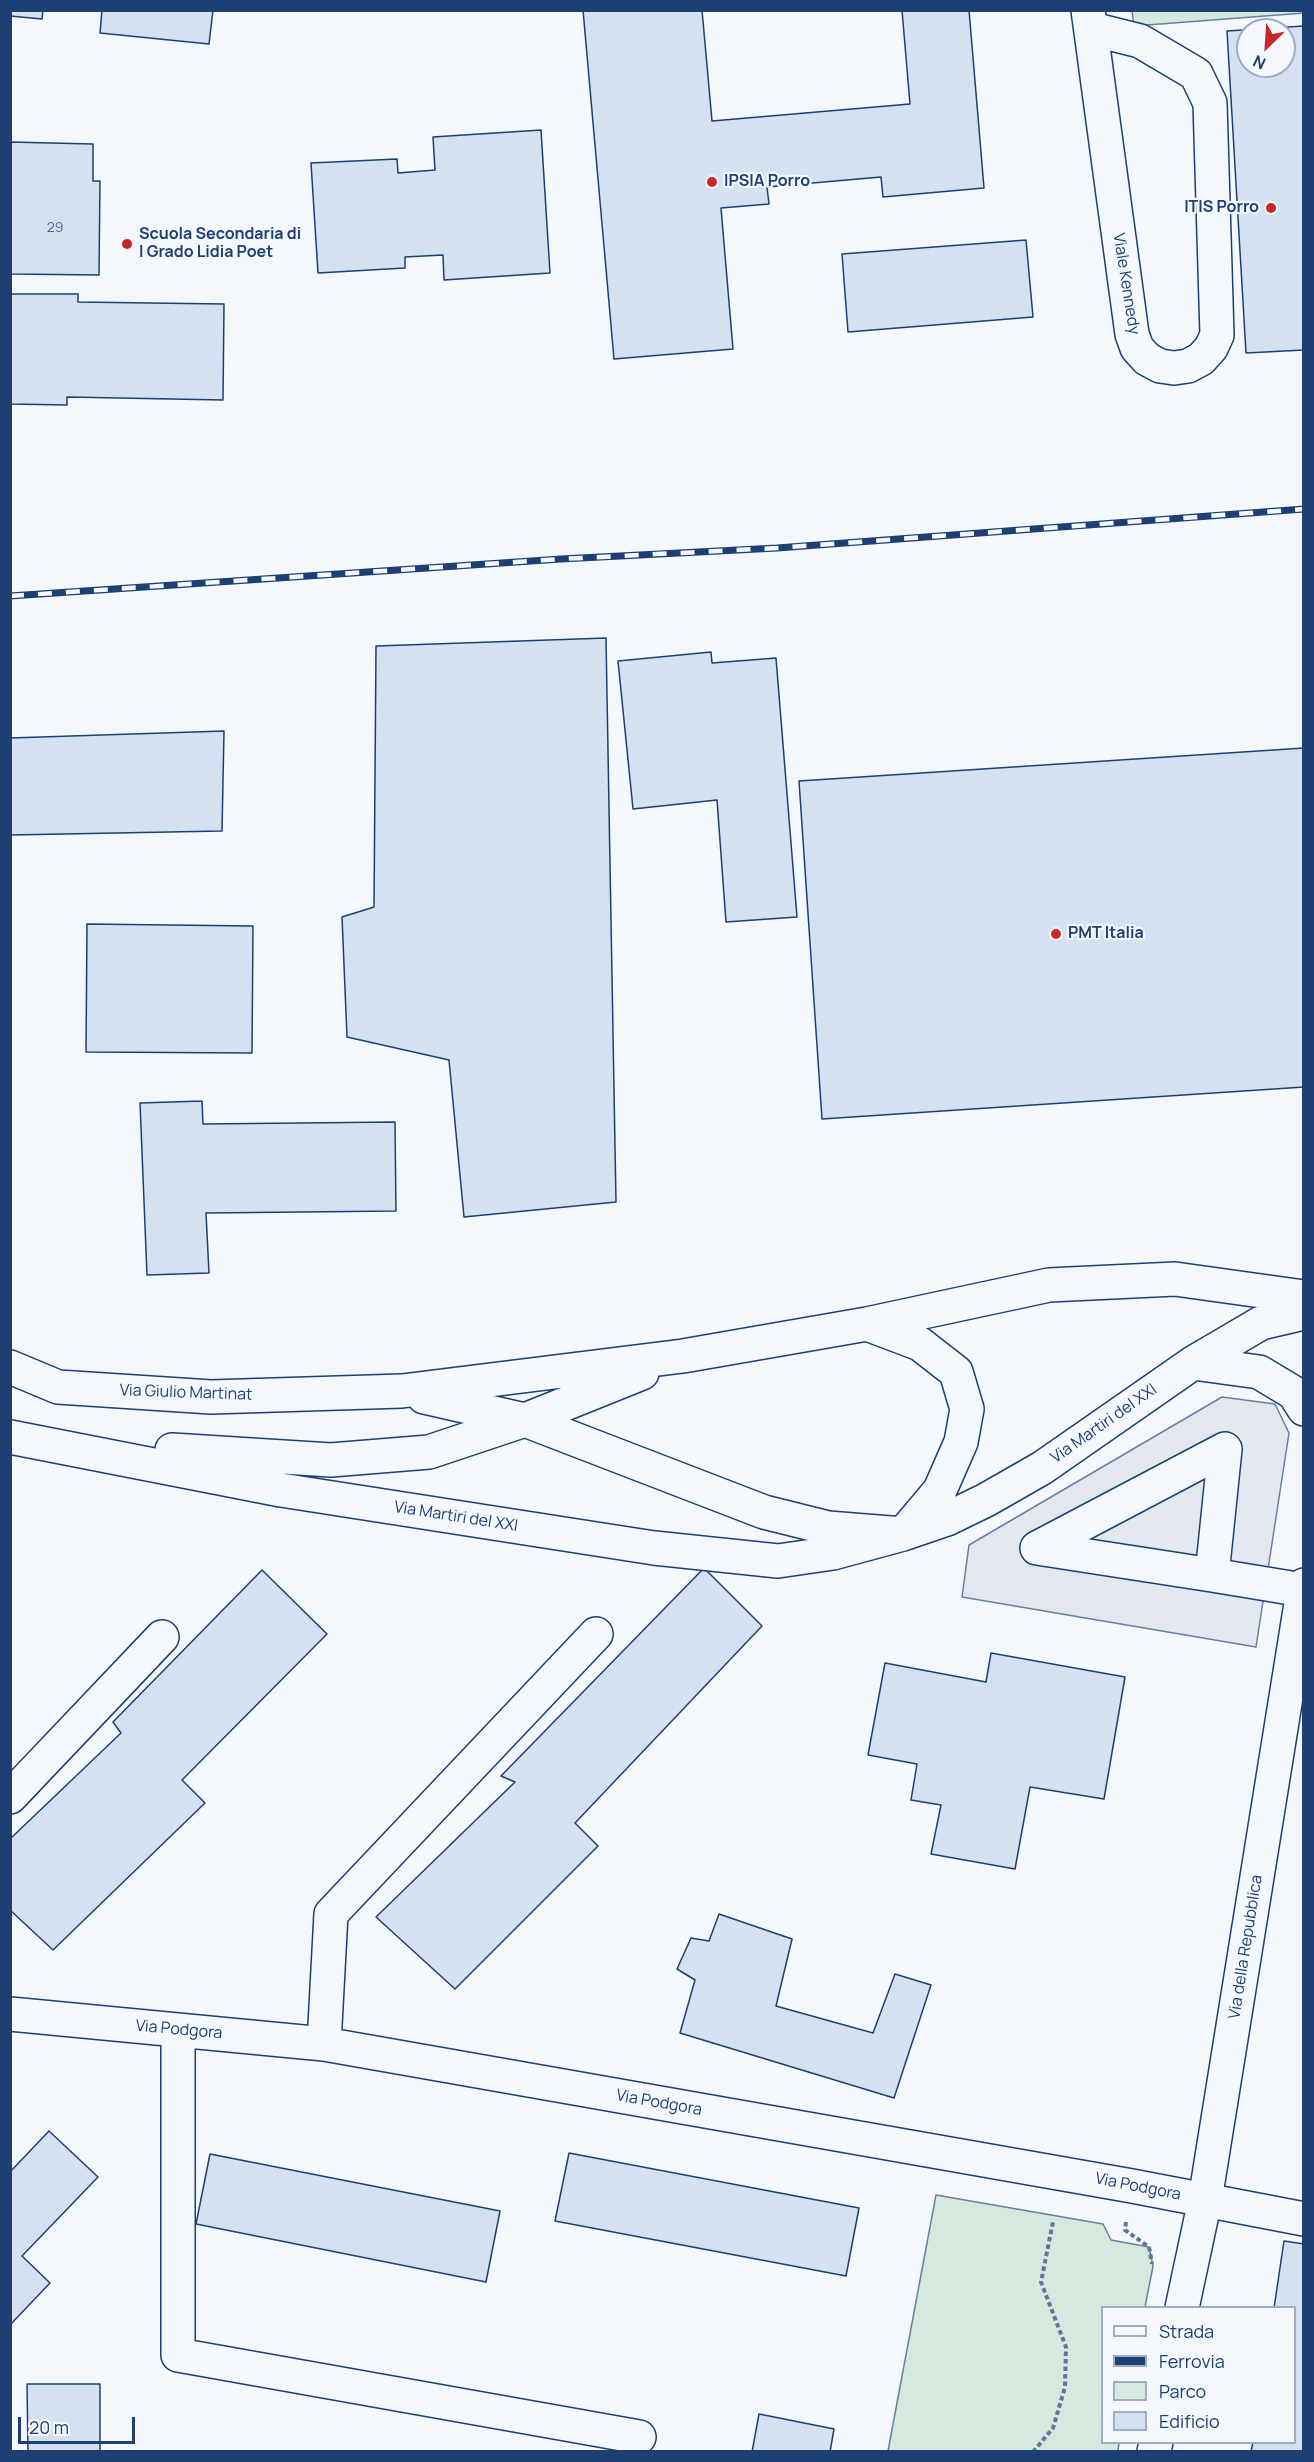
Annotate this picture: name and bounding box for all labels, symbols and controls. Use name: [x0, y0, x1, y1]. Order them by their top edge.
north arrow: [1236, 18, 1296, 78]
text: N: [1249, 50, 1269, 75]
place label: IPSIA Porro: [724, 172, 810, 192]
marker: IPSIA Porro: [705, 175, 719, 189]
place label: ITIS Porro: [1184, 198, 1259, 218]
marker: ITIS Porro: [1264, 201, 1278, 215]
house number: 29: [47, 220, 63, 236]
place label: Scuola Secondaria di I Grado Lidia Poet: [139, 225, 301, 263]
street label: Viale Kennedy: [1109, 232, 1143, 336]
marker: Scuola Secondaria di I Grado Lidia Poet: [120, 237, 134, 251]
place label: PMT Italia: [1068, 924, 1144, 944]
marker: PMT Italia: [1049, 927, 1063, 941]
street label: Via Martiri del XXI: [1047, 1380, 1161, 1468]
street label: Via Giulio Martinat: [119, 1381, 253, 1405]
street label: Via Martiri del XXI: [393, 1498, 519, 1536]
street label: Via della Repubblica: [1225, 1873, 1267, 2021]
street label: Via Podgora: [135, 2017, 223, 2043]
street label: Via Podgora: [615, 2086, 703, 2120]
street label: Via Podgora: [1093, 2169, 1183, 2205]
legend: [1101, 2306, 1296, 2444]
text: Strada: [1159, 2319, 1214, 2343]
text: Ferrovia: [1159, 2349, 1225, 2373]
text: Parco: [1159, 2379, 1206, 2403]
scale bar: [21, 2405, 138, 2443]
text: Edificio: [1159, 2409, 1220, 2433]
text: 20 m: [29, 2415, 69, 2439]

